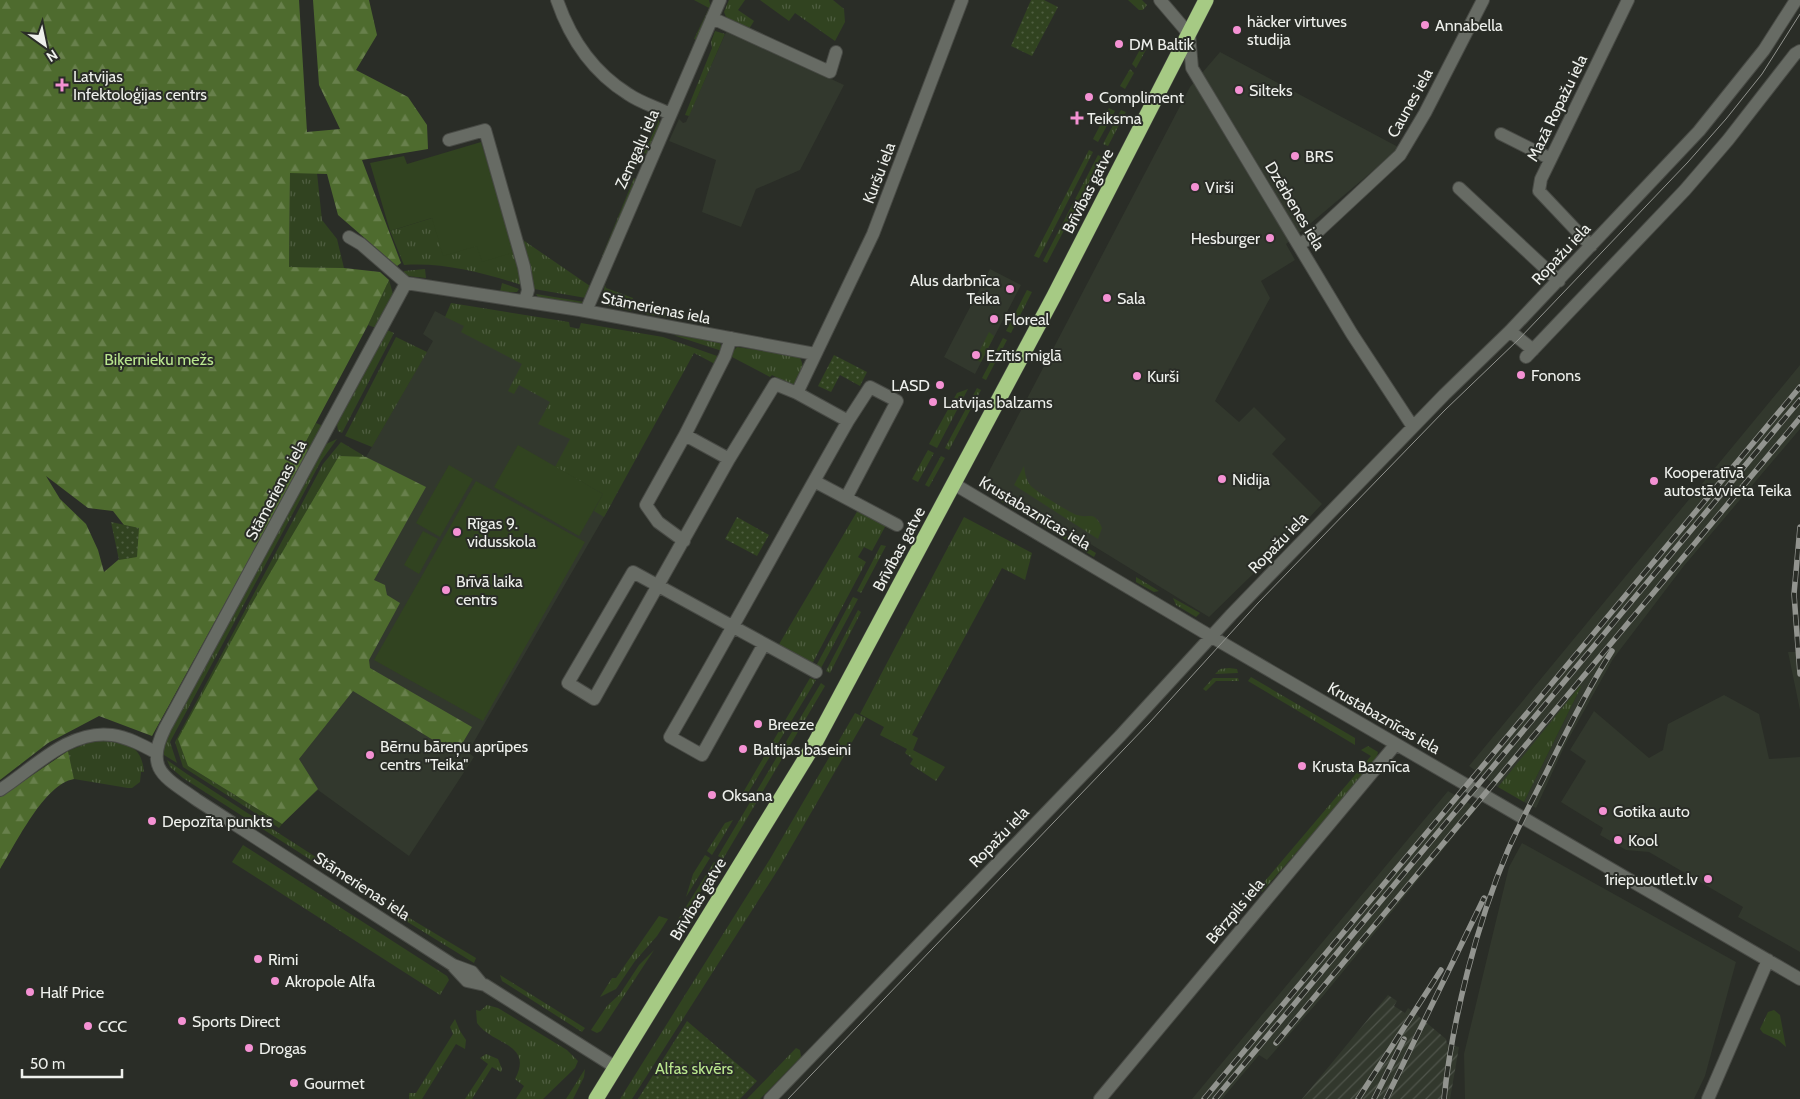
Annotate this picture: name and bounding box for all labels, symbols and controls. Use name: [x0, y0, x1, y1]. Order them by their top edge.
place label: häcker virtuves studija: [1247, 12, 1347, 49]
place label: Annabella: [1435, 16, 1503, 35]
marker: Annabella: [1419, 19, 1431, 31]
north arrow: [20, 20, 70, 70]
marker: häcker virtuves studija: [1231, 24, 1243, 36]
place label: DM Baltik: [1129, 35, 1195, 54]
marker: DM Baltik: [1113, 38, 1125, 50]
text: N: [43, 46, 61, 66]
street label: Mazā Ropažu iela: [1523, 51, 1591, 165]
street label: Caunes iela: [1383, 65, 1437, 141]
place label: Latvijas Infektoloģijas centrs: [73, 67, 207, 104]
marker: Latvijas Infektoloģijas centrs: [55, 78, 69, 92]
place label: Silteks: [1249, 81, 1293, 100]
marker: Silteks: [1233, 84, 1245, 96]
place label: Compliment: [1099, 88, 1185, 107]
marker: Compliment: [1083, 91, 1095, 103]
street label: Zemgaļu iela: [611, 106, 664, 192]
place label: Teiksma: [1087, 109, 1142, 128]
marker: Teiksma: [1071, 112, 1083, 124]
street label: Kuršu iela: [859, 140, 899, 206]
street label: Brīvības gatve: [1058, 145, 1118, 237]
place label: BRS: [1305, 147, 1334, 166]
marker: BRS: [1289, 150, 1301, 162]
street label: Dzērbenes iela: [1261, 158, 1329, 254]
place label: Virši: [1205, 178, 1234, 197]
marker: Virši: [1189, 181, 1201, 193]
street label: Ropažu iela: [1528, 219, 1595, 289]
place label: Hesburger: [1191, 229, 1261, 248]
marker: Hesburger: [1264, 232, 1276, 244]
place label: Alus darbnīca Teika: [910, 271, 1000, 308]
marker: Alus darbnīca Teika: [1004, 283, 1016, 295]
street label: Stāmerienas iela: [600, 288, 713, 328]
place label: Sala: [1117, 289, 1146, 308]
marker: Sala: [1101, 292, 1113, 304]
place label: Floreal: [1004, 310, 1050, 329]
marker: Floreal: [988, 313, 1000, 325]
place label: Ezītis miglā: [986, 346, 1062, 365]
marker: Ezītis miglā: [970, 349, 982, 361]
park label: Biķernieku mežs: [104, 350, 214, 370]
place label: Fonons: [1531, 366, 1581, 385]
place label: Kurši: [1147, 367, 1179, 386]
marker: Fonons: [1515, 369, 1527, 381]
marker: Kurši: [1131, 370, 1143, 382]
place label: LASD: [891, 376, 930, 395]
marker: LASD: [934, 379, 946, 391]
place label: Latvijas balzams: [943, 393, 1053, 412]
marker: Latvijas balzams: [927, 396, 939, 408]
street label: Stāmerienas iela: [242, 436, 311, 543]
place label: Kooperatīvā autostāvvieta Teika: [1664, 463, 1792, 500]
place label: Nidija: [1232, 470, 1270, 489]
street label: Krustabaznīcas iela: [976, 472, 1095, 554]
marker: Nidija: [1216, 473, 1228, 485]
marker: Kooperatīvā autostāvvieta Teika: [1648, 475, 1660, 487]
street label: Brīvības gatve: [869, 504, 929, 594]
street label: Ropažu iela: [1244, 508, 1312, 577]
place label: Rīgas 9. vidusskola: [467, 514, 536, 551]
marker: Rīgas 9. vidusskola: [451, 526, 463, 538]
place label: Brīvā laika centrs: [456, 572, 523, 609]
marker: Brīvā laika centrs: [440, 584, 452, 596]
street label: Krustabaznīcas iela: [1324, 678, 1444, 758]
place label: Breeze: [768, 715, 814, 734]
marker: Breeze: [752, 718, 764, 730]
place label: Bērnu bāreņu aprūpes centrs "Teika": [380, 737, 528, 774]
place label: Baltijas baseini: [753, 740, 851, 759]
marker: Baltijas baseini: [737, 743, 749, 755]
marker: Bērnu bāreņu aprūpes centrs "Teika": [364, 749, 376, 761]
place label: Krusta Baznīca: [1312, 757, 1410, 776]
marker: Krusta Baznīca: [1296, 760, 1308, 772]
place label: Oksana: [722, 786, 773, 805]
marker: Oksana: [706, 789, 718, 801]
street label: Ropažu iela: [965, 802, 1033, 871]
place label: Gotika auto: [1613, 802, 1690, 821]
marker: Gotika auto: [1597, 805, 1609, 817]
place label: Depozīta punkts: [162, 812, 273, 831]
marker: Depozīta punkts: [146, 815, 158, 827]
place label: Kool: [1628, 831, 1658, 850]
marker: Kool: [1612, 834, 1624, 846]
street label: Stāmerienas iela: [310, 848, 414, 924]
street label: Brīvības gatve: [666, 854, 730, 944]
place label: 1riepuoutlet.lv: [1604, 870, 1698, 889]
marker: 1riepuoutlet.lv: [1702, 873, 1714, 885]
street label: Bērzpils iela: [1202, 874, 1268, 948]
place label: Rimi: [268, 950, 298, 969]
marker: Rimi: [252, 953, 264, 965]
place label: Akropole Alfa: [285, 972, 376, 991]
marker: Akropole Alfa: [269, 975, 281, 987]
place label: Half Price: [40, 983, 104, 1002]
marker: Half Price: [24, 986, 36, 998]
place label: Sports Direct: [192, 1012, 281, 1031]
marker: Sports Direct: [176, 1015, 188, 1027]
place label: CCC: [98, 1017, 127, 1036]
marker: CCC: [82, 1020, 94, 1032]
place label: Drogas: [259, 1039, 307, 1058]
marker: Drogas: [243, 1042, 255, 1054]
scale bar: [22, 1046, 122, 1078]
text: 50 m: [30, 1055, 65, 1073]
park label: Alfas skvērs: [655, 1059, 733, 1078]
place label: Gourmet: [304, 1074, 365, 1093]
marker: Gourmet: [288, 1077, 300, 1089]

